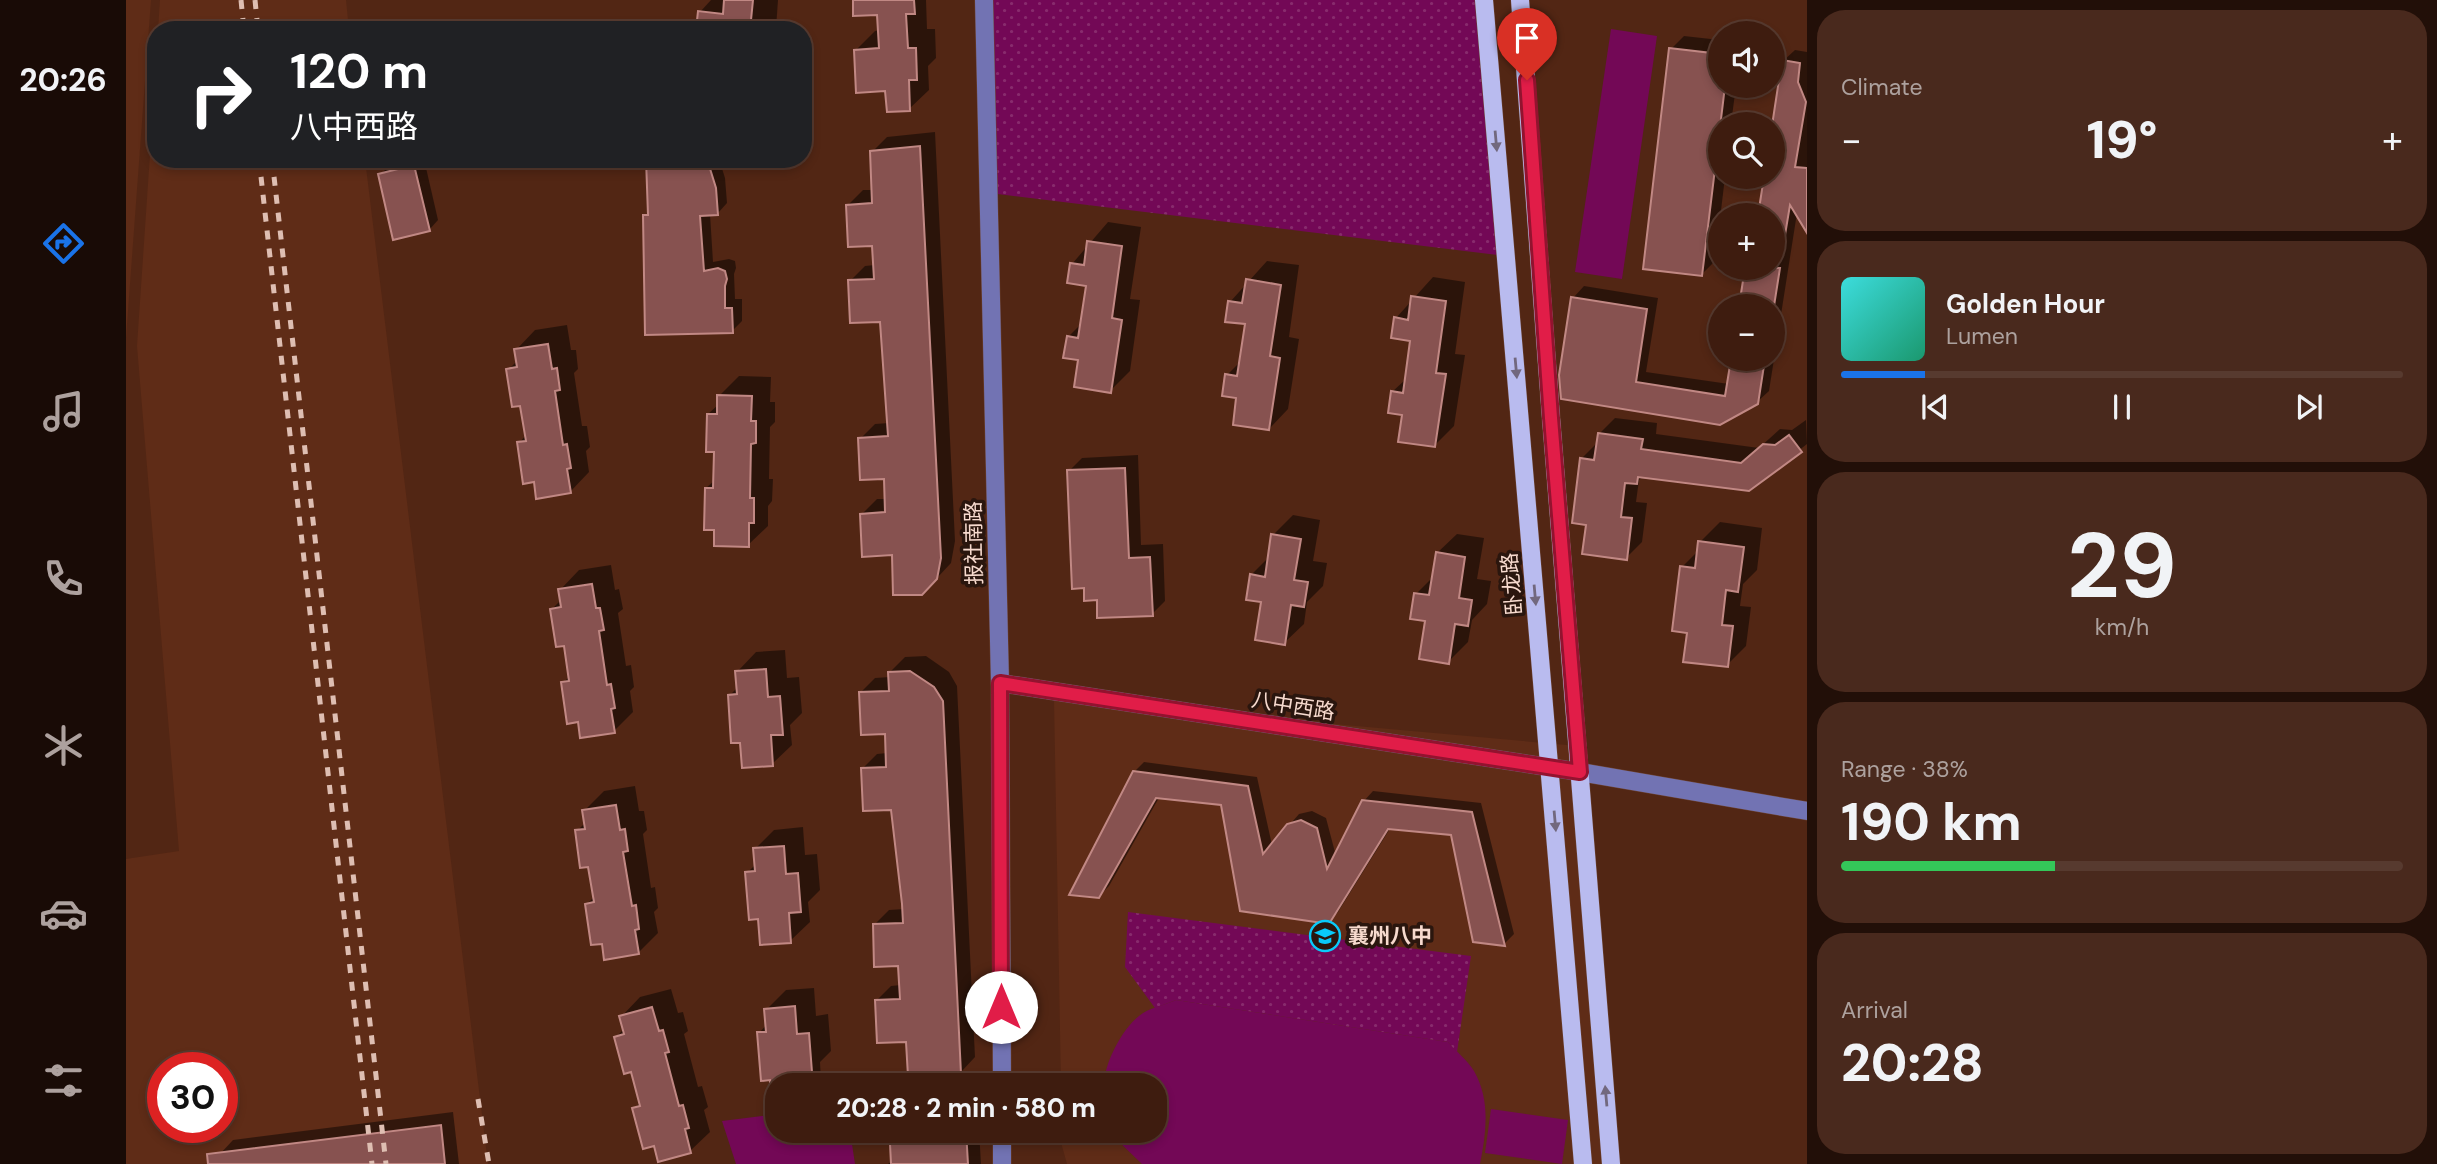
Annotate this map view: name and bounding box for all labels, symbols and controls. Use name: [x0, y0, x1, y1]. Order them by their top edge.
pin: [1497, 8, 1557, 80]
icon: arrive: [1508, 19, 1546, 57]
map controls: [1708, 21, 1785, 371]
button: sound: [1708, 21, 1785, 98]
text: 120 m: [290, 39, 428, 103]
icon: right: [175, 49, 266, 140]
text: 20:26: [19, 59, 107, 101]
text: Climate: [1841, 72, 1923, 102]
text: 八中西路: [290, 106, 418, 148]
text: 19°: [2086, 106, 2158, 174]
button: search: [1708, 112, 1785, 189]
text: −: [1841, 115, 1862, 165]
text: +: [2382, 115, 2403, 165]
one-way arrow: [1491, 130, 1502, 152]
button: +: [1708, 203, 1785, 280]
icon: directions: [39, 219, 88, 268]
text: Golden Hour: [1946, 287, 2105, 321]
button: −: [1708, 294, 1785, 371]
text: Lumen: [1946, 321, 2018, 351]
one-way arrow: [1511, 357, 1522, 379]
icon: music: [39, 387, 88, 436]
icon: previous: [1916, 388, 1954, 426]
icon: pause: [2103, 388, 2141, 426]
icon: next: [2290, 388, 2328, 426]
street label: 报社南路: [959, 501, 989, 585]
text: 29: [2067, 507, 2177, 625]
street label: 卧龙路: [1495, 551, 1529, 617]
icon: phone: [39, 554, 88, 603]
one-way arrow: [1530, 584, 1541, 606]
text: km/h: [2095, 612, 2149, 642]
street label: 八中西路: [1249, 686, 1337, 726]
icon: climate: [39, 721, 88, 770]
text: Range · 38%: [1841, 754, 1968, 784]
text: 190 km: [1841, 788, 2022, 856]
one-way arrow: [1550, 810, 1561, 832]
icon: car: [39, 889, 88, 938]
school or university icon: 襄州八中: [1308, 919, 1342, 953]
place label: 襄州八中: [1348, 922, 1432, 950]
position arrow: [964, 970, 1038, 1044]
text: Arrival: [1841, 995, 1908, 1025]
text: 20:28: [1841, 1029, 1984, 1097]
speed limit sign: 30: [147, 1052, 238, 1143]
icon: filters: [39, 1056, 88, 1105]
one-way arrow: [1600, 1085, 1611, 1107]
text: 20:28 · 2 min · 580 m: [836, 1091, 1096, 1125]

